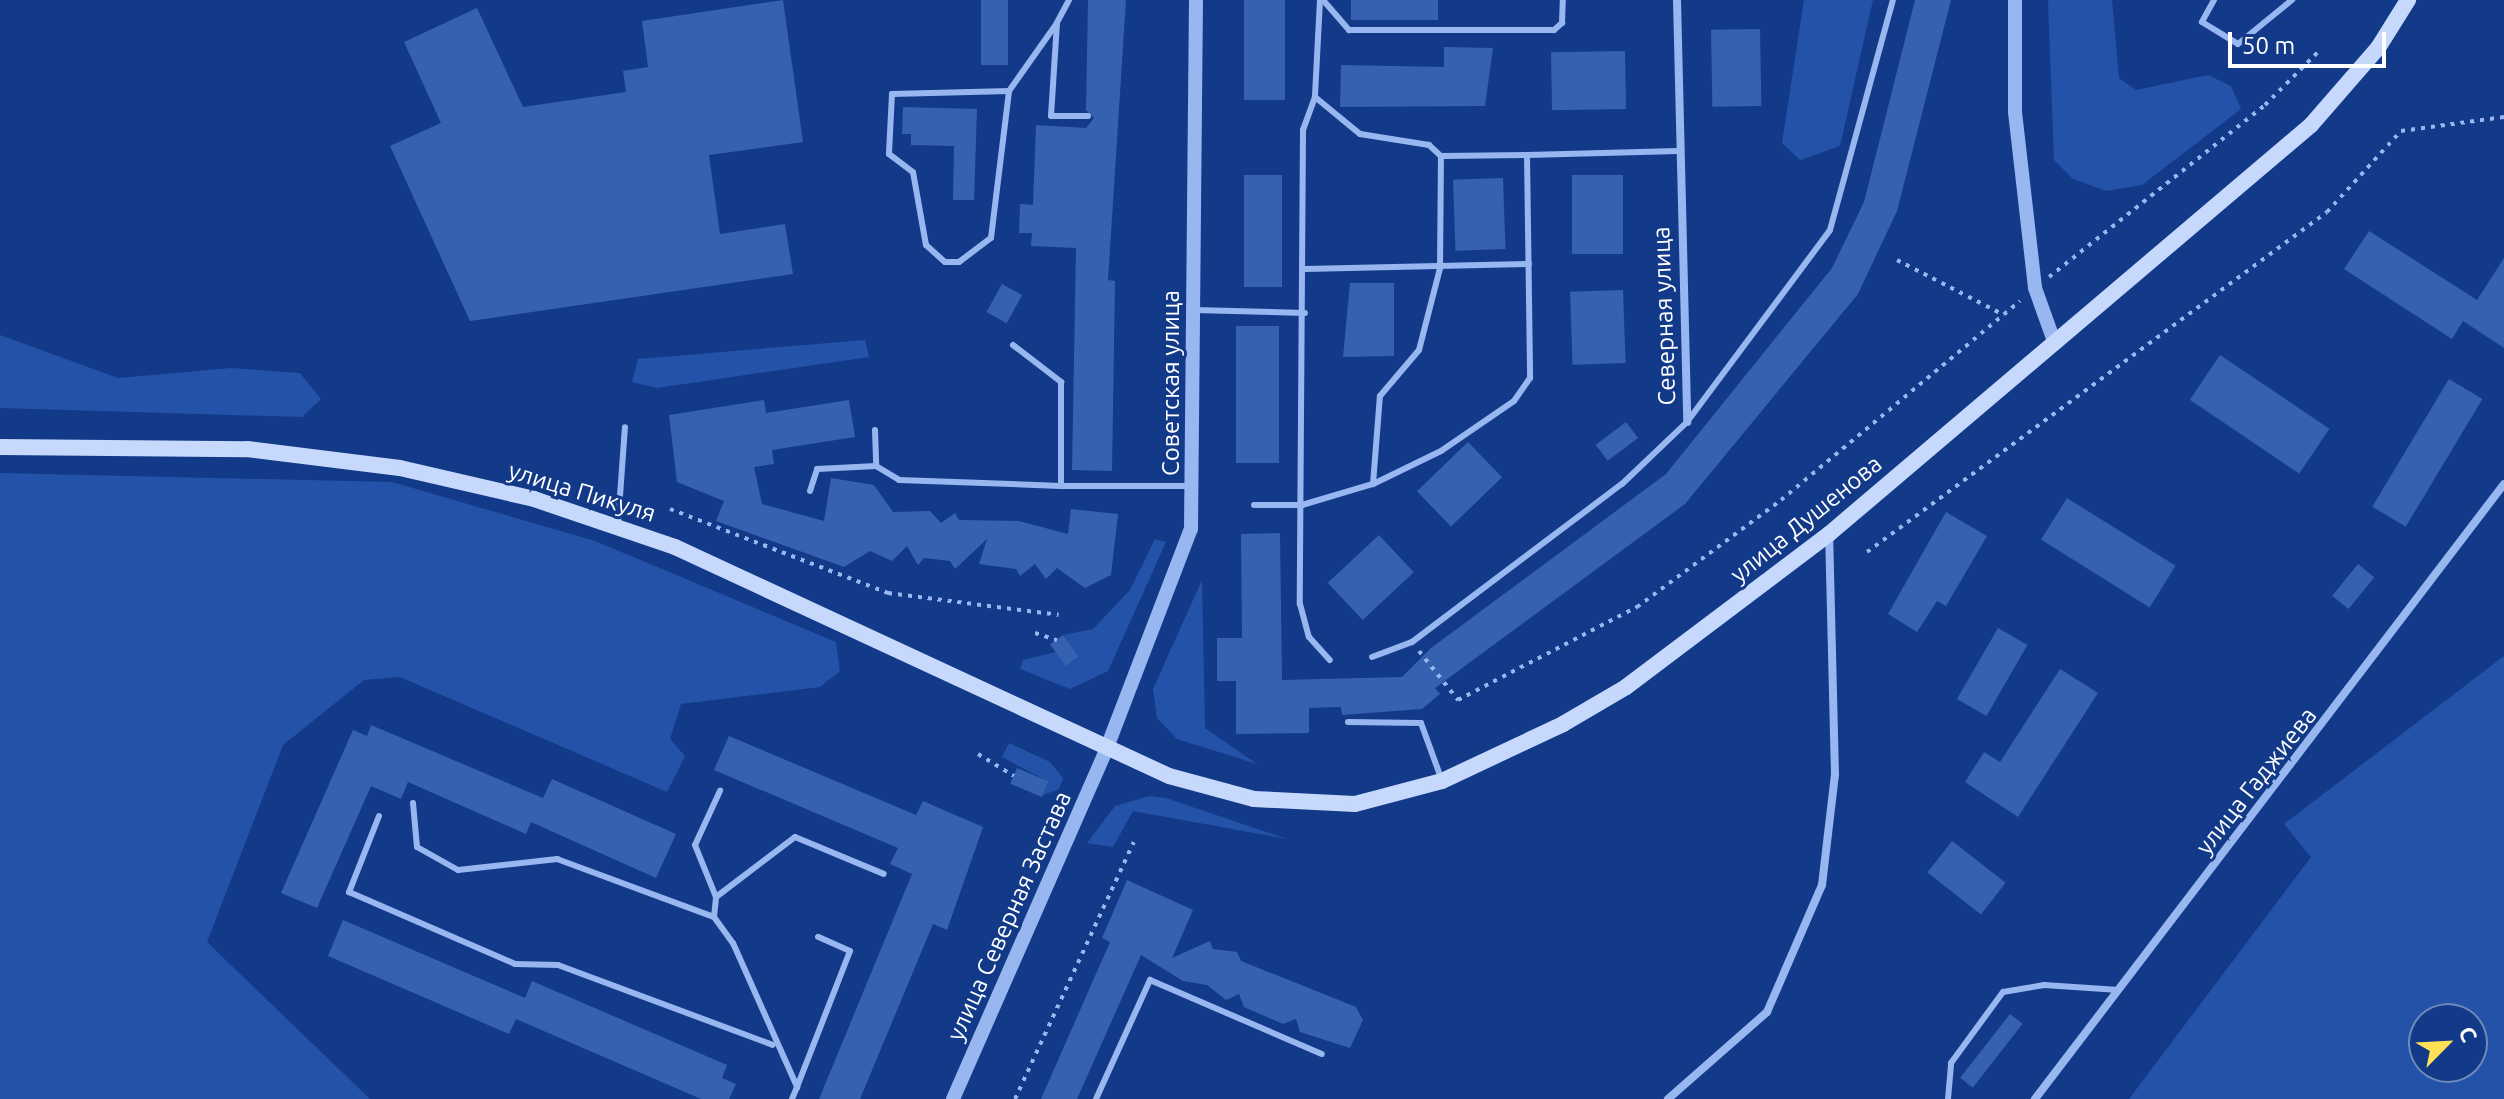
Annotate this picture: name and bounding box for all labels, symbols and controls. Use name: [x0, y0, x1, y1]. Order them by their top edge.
scale bar: [2232, 16, 2390, 66]
text: 50 m: [2242, 32, 2295, 59]
street label: Северная улица: [1646, 226, 1682, 406]
street label: Советская улица: [1157, 290, 1185, 476]
street label: улица Душенова: [1724, 449, 1888, 589]
street label: улица Пикуля: [505, 456, 659, 528]
street label: улица Гаджиева: [2190, 702, 2322, 860]
street label: улица Северная Застава: [941, 787, 1077, 1045]
north arrow: [2408, 1003, 2488, 1083]
text: С: [2454, 1022, 2483, 1045]

